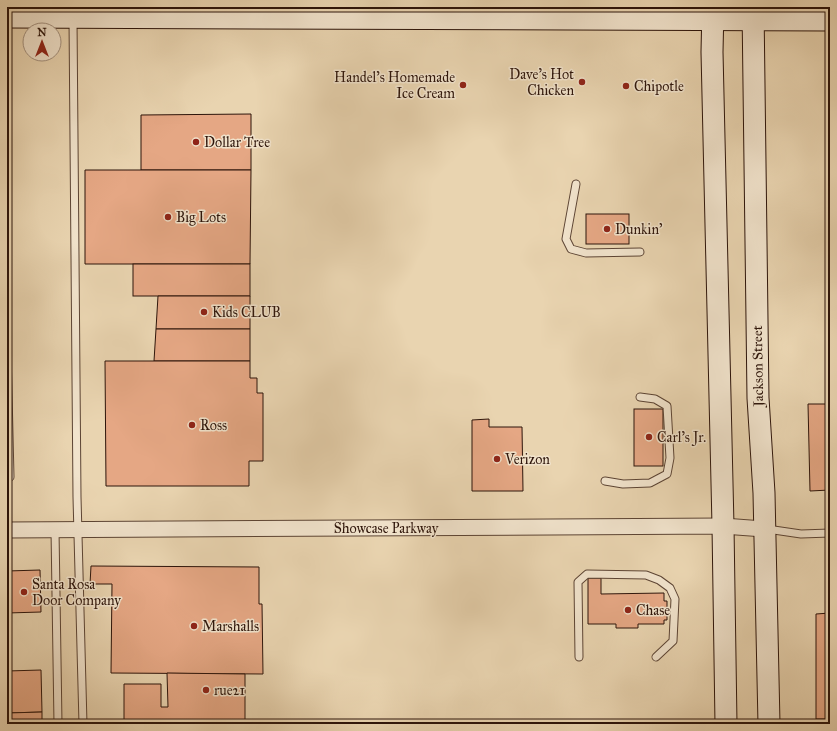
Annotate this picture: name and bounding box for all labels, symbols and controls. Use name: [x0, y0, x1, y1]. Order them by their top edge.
north arrow: [22, 22, 62, 62]
text: N: [37, 26, 47, 39]
place label: Dave's Hot Chicken: [509, 66, 574, 99]
place label: Handel's Homemade Ice Cream: [334, 69, 455, 102]
marker: Dave's Hot Chicken: [577, 77, 587, 87]
place label: Chipotle: [634, 78, 684, 95]
marker: Handel's Homemade Ice Cream: [458, 80, 468, 90]
marker: Chipotle: [621, 81, 631, 91]
place label: Dollar Tree: [204, 134, 270, 151]
marker: Dollar Tree: [191, 137, 201, 147]
place label: Big Lots: [176, 209, 226, 226]
marker: Big Lots: [163, 212, 173, 222]
place label: Dunkin': [615, 221, 663, 238]
marker: Dunkin': [602, 224, 612, 234]
place label: Kids CLUB: [212, 304, 281, 321]
marker: Kids CLUB: [199, 307, 209, 317]
street label: Jackson Street: [749, 325, 768, 409]
place label: Ross: [200, 417, 227, 434]
marker: Ross: [187, 420, 197, 430]
place label: Carl's Jr.: [657, 429, 706, 447]
marker: Carl's Jr.: [644, 432, 654, 442]
place label: Verizon: [504, 451, 550, 468]
marker: Verizon: [492, 454, 502, 464]
street label: Showcase Parkway: [334, 520, 439, 537]
place label: Santa Rosa Door Company: [32, 576, 121, 609]
marker: Santa Rosa Door Company: [19, 587, 29, 597]
place label: Chase: [636, 602, 670, 619]
marker: Chase: [623, 605, 633, 615]
place label: Marshalls: [202, 618, 259, 635]
marker: Marshalls: [189, 621, 199, 631]
place label: rue21: [214, 682, 246, 699]
marker: rue21: [201, 685, 211, 695]

